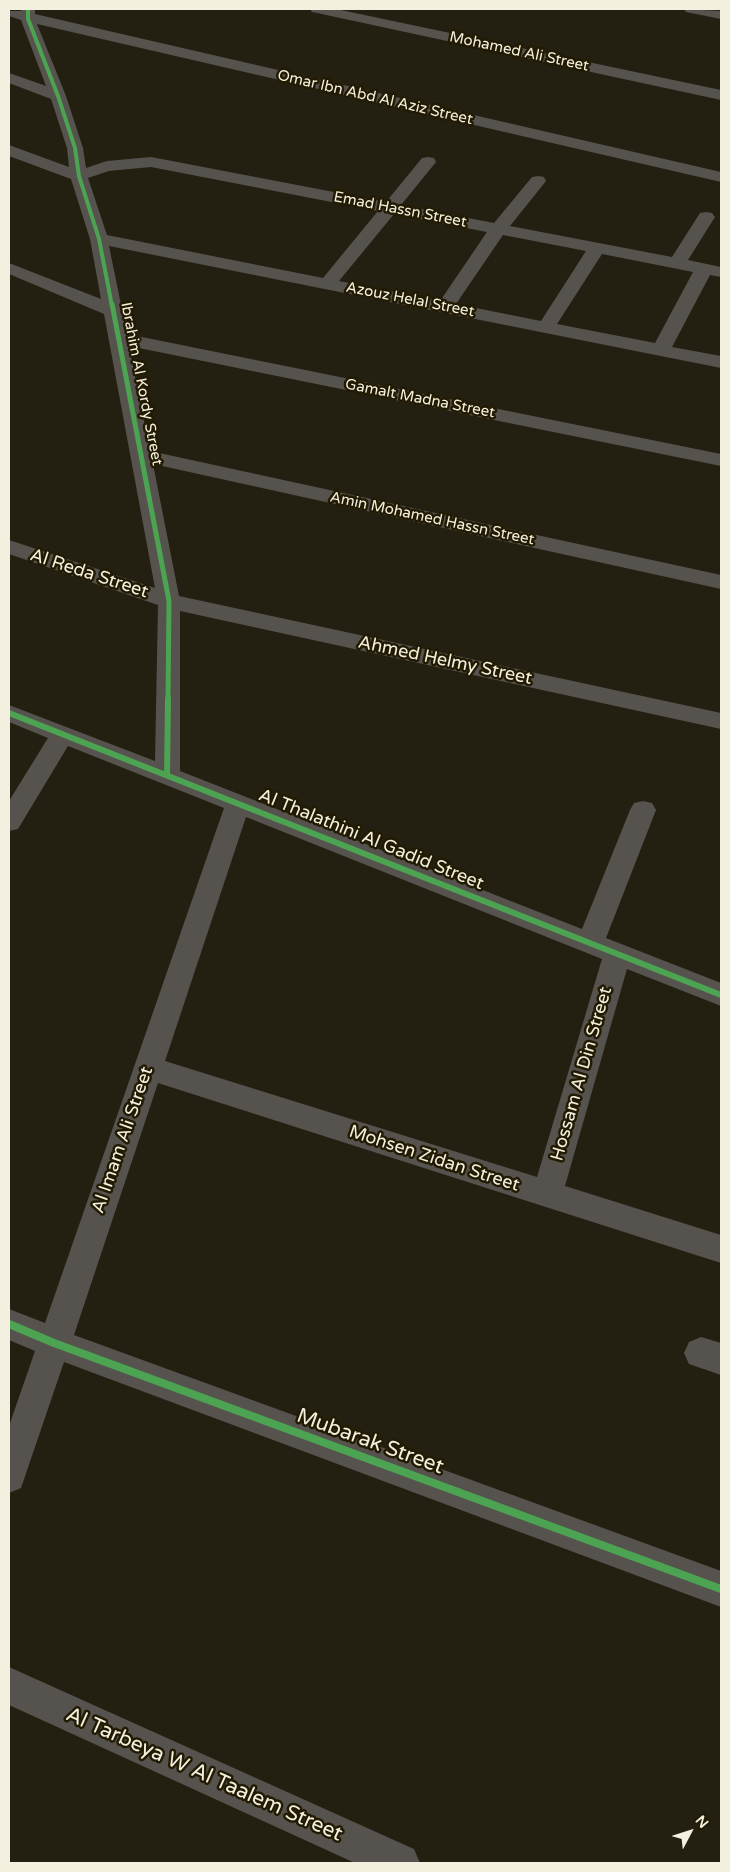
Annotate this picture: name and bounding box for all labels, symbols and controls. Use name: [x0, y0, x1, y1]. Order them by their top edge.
street label: Mohamed Ali Street: [448, 28, 590, 76]
street label: Omar Ibn Abd Al Aziz Street: [276, 67, 474, 129]
street label: Emad Hassn Street: [332, 188, 468, 232]
street label: Azouz Helal Street: [344, 279, 476, 321]
street label: Ibrahim Al Kordy Street: [116, 301, 166, 467]
street label: Gamalt Madna Street: [344, 376, 496, 422]
street label: Amin Mohamed Hassn Street: [328, 489, 536, 549]
street label: Al Reda Street: [27, 545, 151, 603]
street label: Ahmed Helmy Street: [356, 632, 534, 690]
street label: Al Thalathini Al Gadid Street: [255, 785, 487, 895]
street label: Hossam Al Din Street: [547, 984, 617, 1164]
street label: Al Imam Ali Street: [88, 1064, 158, 1216]
street label: Mohsen Zidan Street: [346, 1121, 522, 1197]
street label: Mubarak Street: [293, 1404, 447, 1480]
street label: Al Tarbeya W Al Taalem Street: [62, 1702, 346, 1848]
north arrow: [665, 1807, 715, 1857]
text: N: [692, 1812, 712, 1832]

